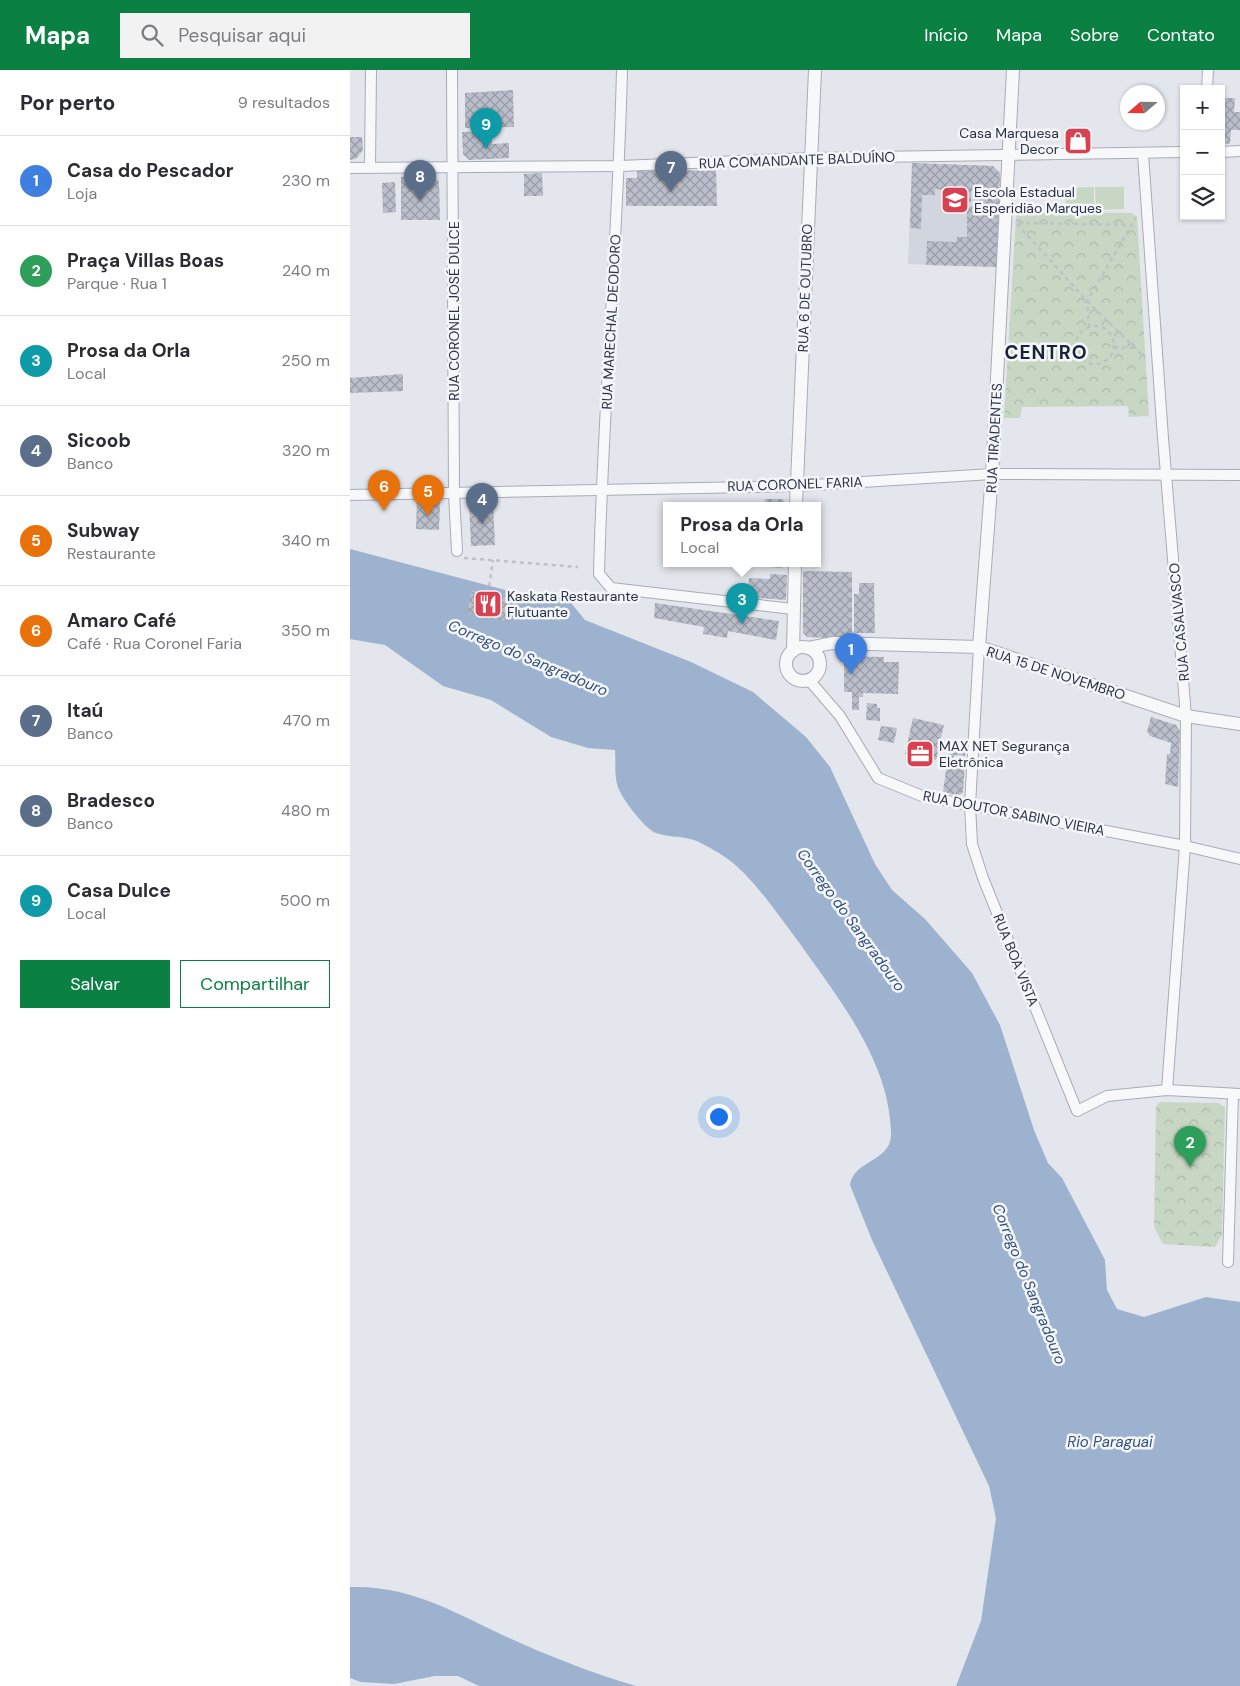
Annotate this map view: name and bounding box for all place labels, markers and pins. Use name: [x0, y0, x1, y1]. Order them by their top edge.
pin: 9: [470, 108, 502, 149]
place label: Casa Marquesa Decor: [959, 124, 1059, 158]
shop icon: Casa Marquesa Decor: [1063, 126, 1093, 156]
pin: 7: [655, 151, 687, 192]
pin: 8: [404, 160, 436, 201]
place label: Escola Estadual Esperidião Marques: [974, 183, 1102, 217]
school or university icon: Escola Estadual Esperidião Marques: [940, 185, 970, 215]
pin: 6: [368, 470, 400, 511]
pin: 5: [412, 475, 444, 516]
pin: 4: [466, 483, 498, 524]
pin: 3: [726, 583, 758, 624]
place label: Kaskata Restaurante Flutuante: [507, 587, 639, 621]
restaurant icon: Kaskata Restaurante Flutuante: [473, 589, 503, 619]
pin: 1: [835, 633, 867, 674]
place label: MAX NET Segurança Eletrônica: [939, 737, 1070, 771]
office icon: MAX NET Segurança Eletrônica: [905, 739, 935, 769]
pin: 2: [1174, 1126, 1206, 1167]

